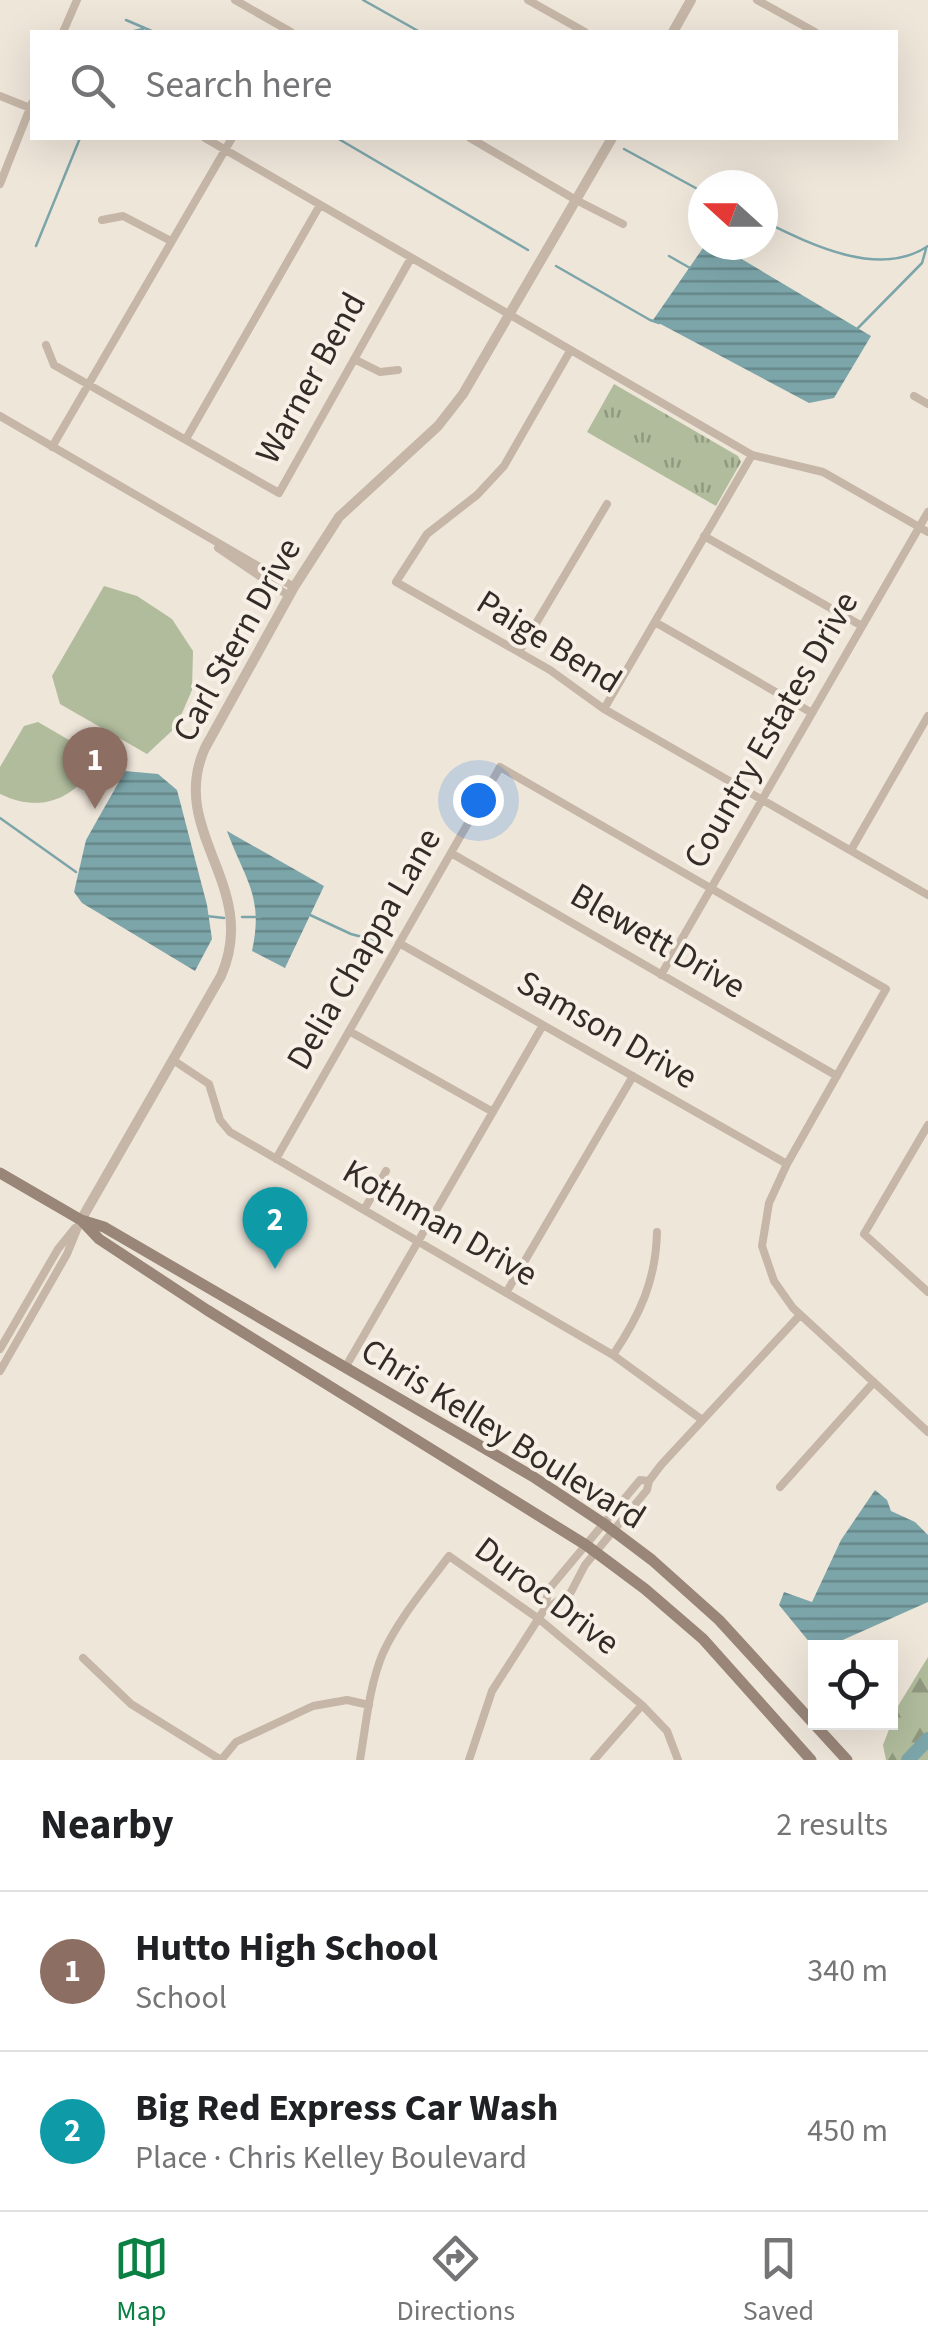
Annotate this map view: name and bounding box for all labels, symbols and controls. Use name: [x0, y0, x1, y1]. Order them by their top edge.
search box: [30, 30, 898, 140]
icon: search: [65, 58, 120, 113]
text: Search here: [145, 58, 332, 112]
north arrow: [688, 170, 778, 260]
street label: Warner Bend: [243, 283, 379, 473]
street label: Carl Stern Drive: [160, 529, 314, 751]
street label: Paige Bend: [467, 578, 631, 706]
street label: Country Estates Drive: [671, 582, 871, 878]
pin: 1: [62, 726, 128, 809]
your location: [453, 775, 504, 826]
street label: Delia Chappa Lane: [274, 819, 454, 1079]
street label: Blewett Drive: [561, 871, 755, 1011]
street label: Samson Drive: [507, 958, 707, 1102]
street label: Kothman Drive: [333, 1147, 547, 1299]
pin: 2: [242, 1186, 308, 1269]
street label: Chris Kelley Boulevard: [351, 1326, 655, 1542]
street label: Duroc Drive: [464, 1525, 630, 1667]
map controls: [808, 1640, 898, 1730]
button: locate: [808, 1640, 898, 1730]
text: Nearby: [40, 1795, 174, 1855]
text: 2 results: [776, 1802, 888, 1848]
text: Hutto High School: [135, 1921, 438, 1975]
text: 1: [64, 1948, 81, 1994]
text: 340 m: [807, 1948, 888, 1994]
text: School: [135, 1975, 227, 2021]
text: Big Red Express Car Wash: [135, 2081, 558, 2135]
text: 2: [64, 2108, 81, 2154]
text: 450 m: [807, 2108, 888, 2154]
text: Place · Chris Kelley Boulevard: [135, 2135, 527, 2181]
tab: Map: [114, 2231, 169, 2331]
tab: Directions: [397, 2231, 515, 2331]
tab: Saved: [743, 2231, 814, 2331]

